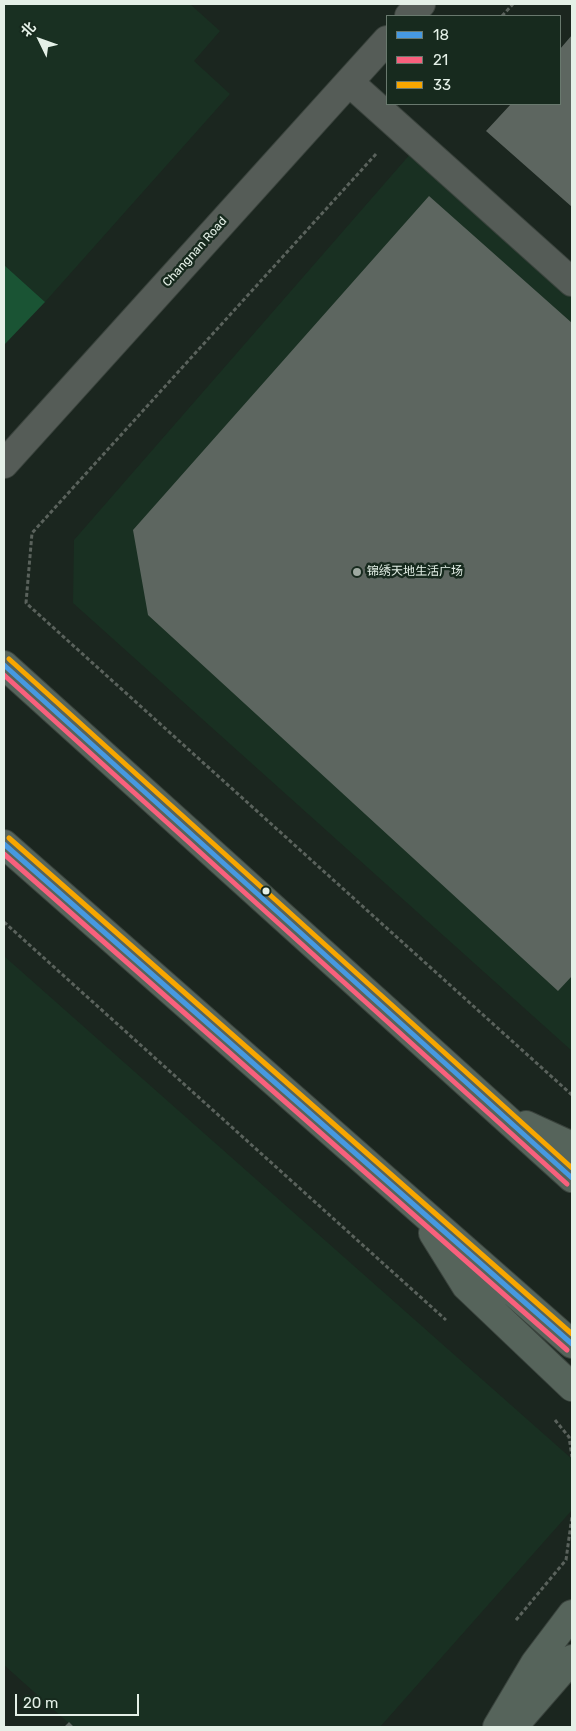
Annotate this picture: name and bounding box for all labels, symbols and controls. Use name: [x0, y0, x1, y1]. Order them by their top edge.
north arrow: [15, 15, 65, 65]
legend: [386, 15, 561, 105]
text: 北: [17, 19, 39, 41]
text: 18: [433, 26, 449, 44]
text: 21: [433, 51, 448, 69]
text: 33: [433, 76, 451, 94]
street label: Changnan Road: [160, 214, 230, 290]
place label: 锦绣天地生活广场: [367, 565, 463, 579]
marker: 锦绣天地生活广场: [351, 566, 363, 578]
unlabelled marker: [261, 886, 271, 896]
scale bar: [18, 1684, 141, 1716]
text: 20 m: [23, 1694, 58, 1712]

